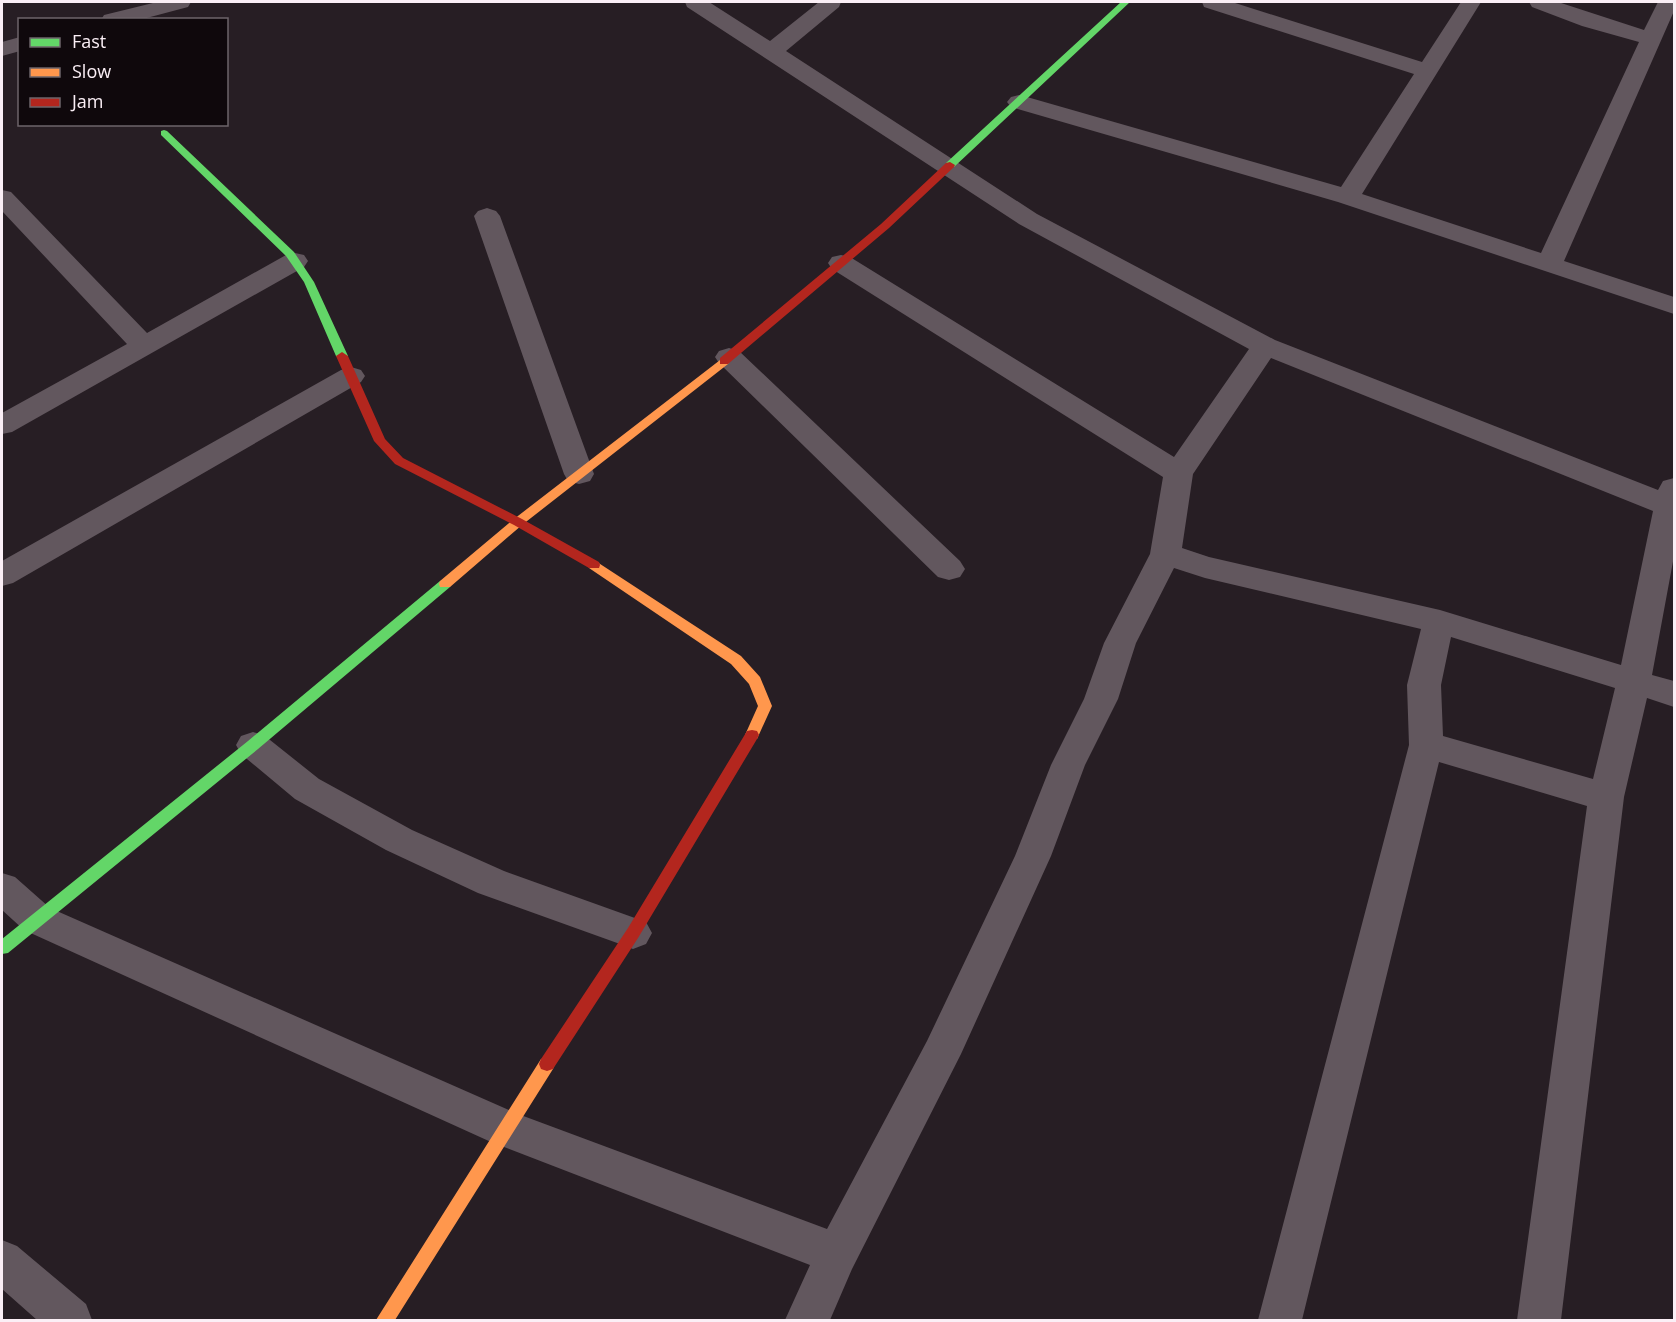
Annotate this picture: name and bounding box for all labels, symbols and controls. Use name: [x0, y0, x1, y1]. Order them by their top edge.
legend: [18, 18, 228, 126]
text: Fast: [72, 29, 106, 53]
text: Slow: [72, 59, 111, 83]
text: Jam: [70, 89, 104, 113]

